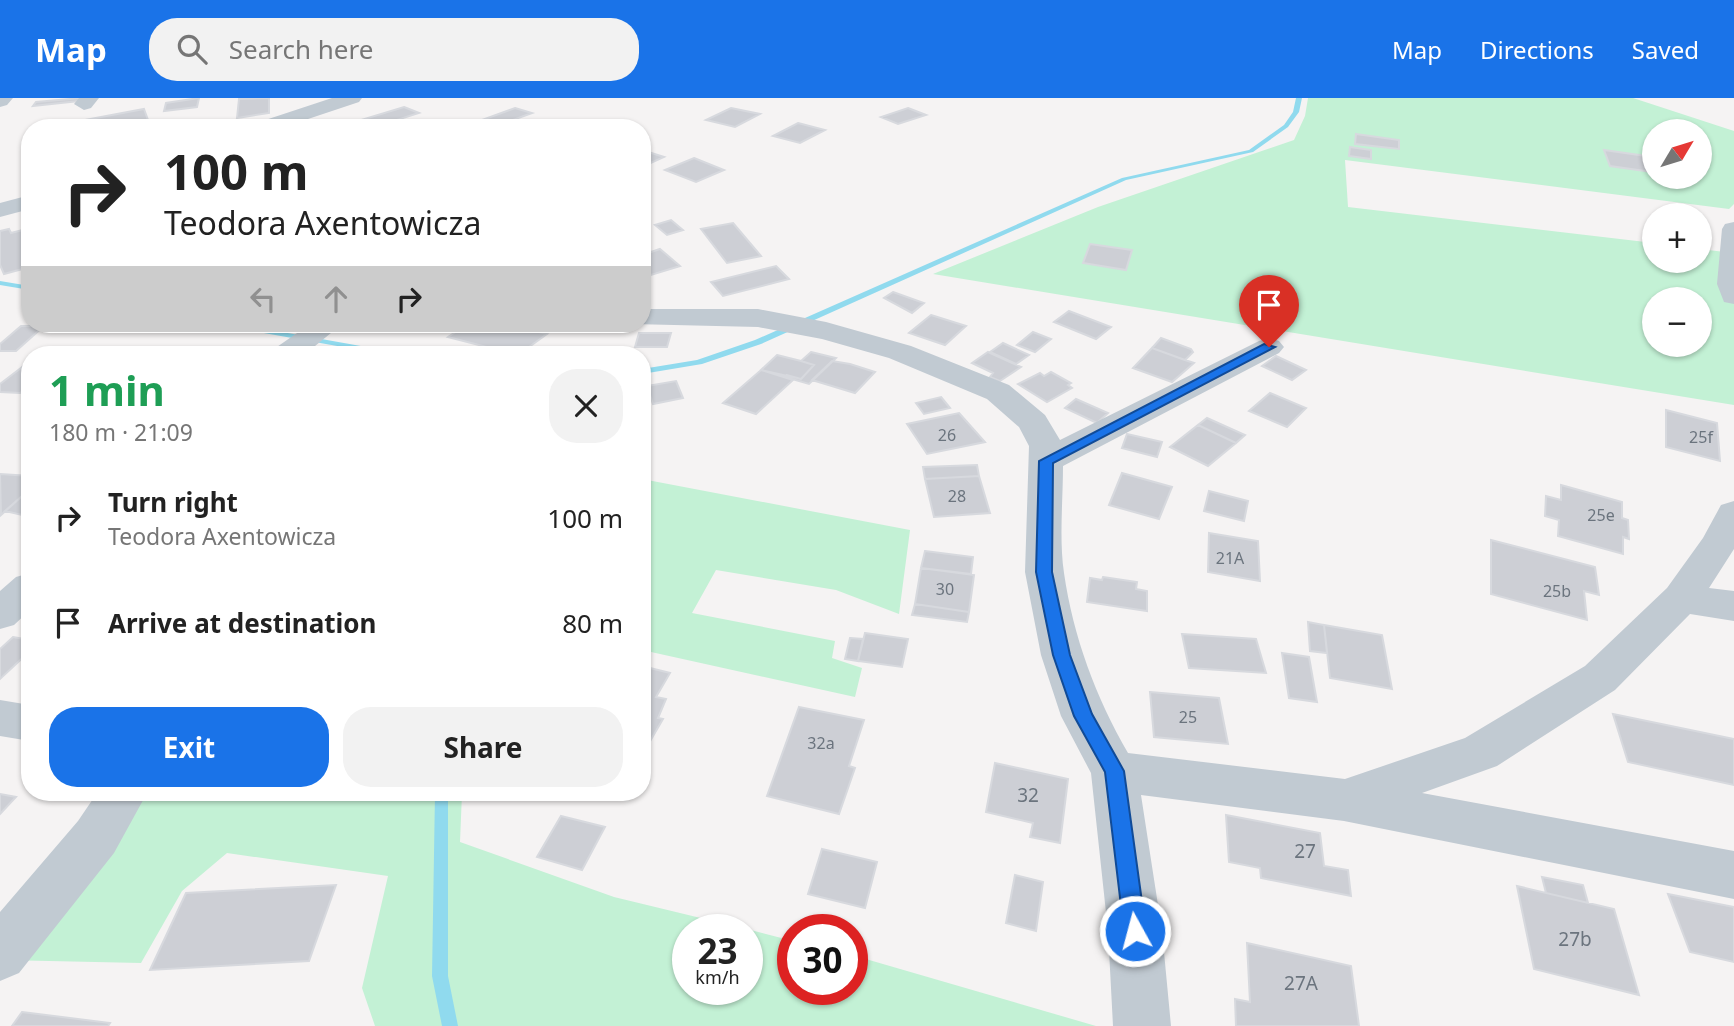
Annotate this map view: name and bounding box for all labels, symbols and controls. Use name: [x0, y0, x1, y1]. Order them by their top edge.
search box: [149, 18, 639, 81]
text: Map: [35, 27, 107, 72]
icon: search: [173, 30, 211, 68]
text: Search here: [229, 31, 373, 67]
text: Map: [1392, 33, 1442, 66]
text: Directions: [1480, 33, 1594, 66]
text: Saved: [1632, 33, 1699, 66]
north arrow: [1642, 119, 1712, 189]
map controls: [1642, 119, 1712, 357]
text: 100 m: [164, 138, 309, 204]
icon: right: [49, 147, 140, 238]
text: Teodora Axentowicza: [164, 201, 481, 244]
button: +: [1642, 203, 1712, 273]
pin: [1239, 275, 1299, 347]
icon: left: [244, 280, 282, 318]
icon: ahead: [317, 280, 355, 318]
icon: right: [390, 280, 428, 318]
icon: arrive: [1250, 286, 1288, 324]
button: −: [1642, 287, 1712, 357]
text: 1 min: [49, 361, 165, 418]
button: close: [549, 369, 623, 443]
text: 180 m · 21:09: [49, 416, 193, 448]
house number: 26: [938, 424, 956, 446]
house number: 25f: [1689, 426, 1714, 448]
text: Turn right: [108, 484, 238, 520]
house number: 28: [948, 485, 966, 507]
icon: right: [49, 499, 87, 537]
text: 100 m: [547, 500, 623, 536]
house number: 25e: [1587, 504, 1615, 526]
text: Teodora Axentowicza: [108, 520, 336, 552]
house number: 21A: [1216, 547, 1245, 569]
house number: 30: [936, 578, 954, 600]
house number: 25b: [1543, 580, 1571, 602]
icon: arrive: [49, 604, 87, 642]
text: Arrive at destination: [108, 605, 377, 641]
text: 80 m: [562, 605, 623, 641]
house number: 25: [1179, 706, 1197, 728]
button: Exit: [49, 707, 329, 787]
button: Share: [343, 707, 623, 787]
house number: 32a: [807, 732, 835, 754]
house number: 32: [1017, 782, 1039, 808]
house number: 27: [1294, 838, 1316, 864]
position arrow: [1098, 894, 1172, 968]
speed limit sign: 30: [777, 914, 868, 1005]
house number: 27b: [1558, 926, 1592, 952]
text: 23: [697, 927, 738, 974]
text: km/h: [695, 965, 740, 989]
house number: 27A: [1284, 970, 1319, 996]

